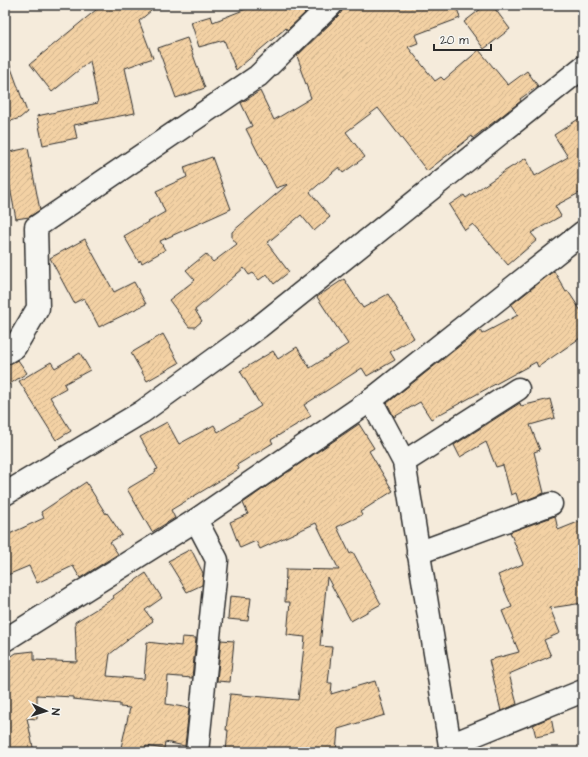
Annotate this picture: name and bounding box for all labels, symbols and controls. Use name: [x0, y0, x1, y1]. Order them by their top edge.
scale bar: [434, 26, 491, 52]
text: 20 m: [440, 32, 469, 49]
north arrow: [26, 691, 66, 731]
text: N: [48, 708, 63, 716]

